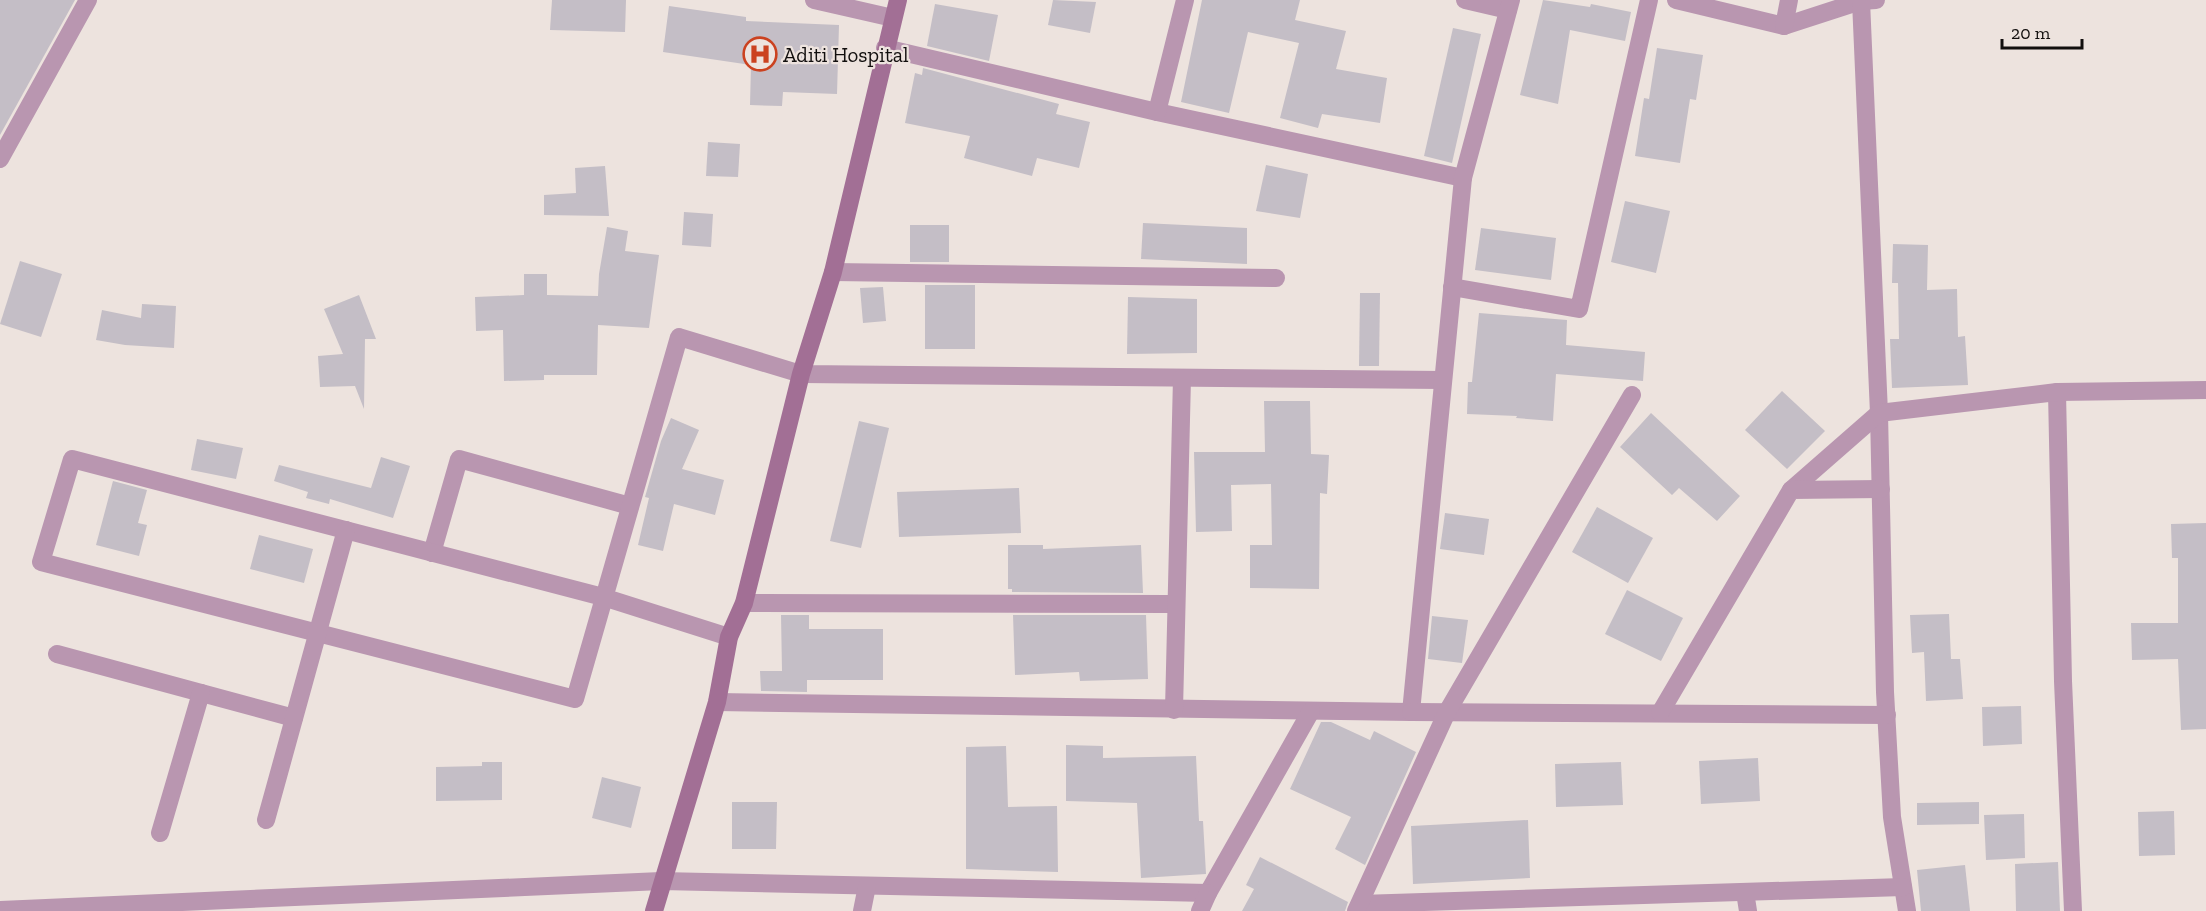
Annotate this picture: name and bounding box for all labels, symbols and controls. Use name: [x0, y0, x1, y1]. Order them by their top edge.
scale bar: [2002, 12, 2082, 50]
text: 20 m: [2011, 22, 2051, 44]
hospital icon: Aditi Hospital: [742, 36, 778, 72]
place label: Aditi Hospital: [783, 42, 909, 67]

